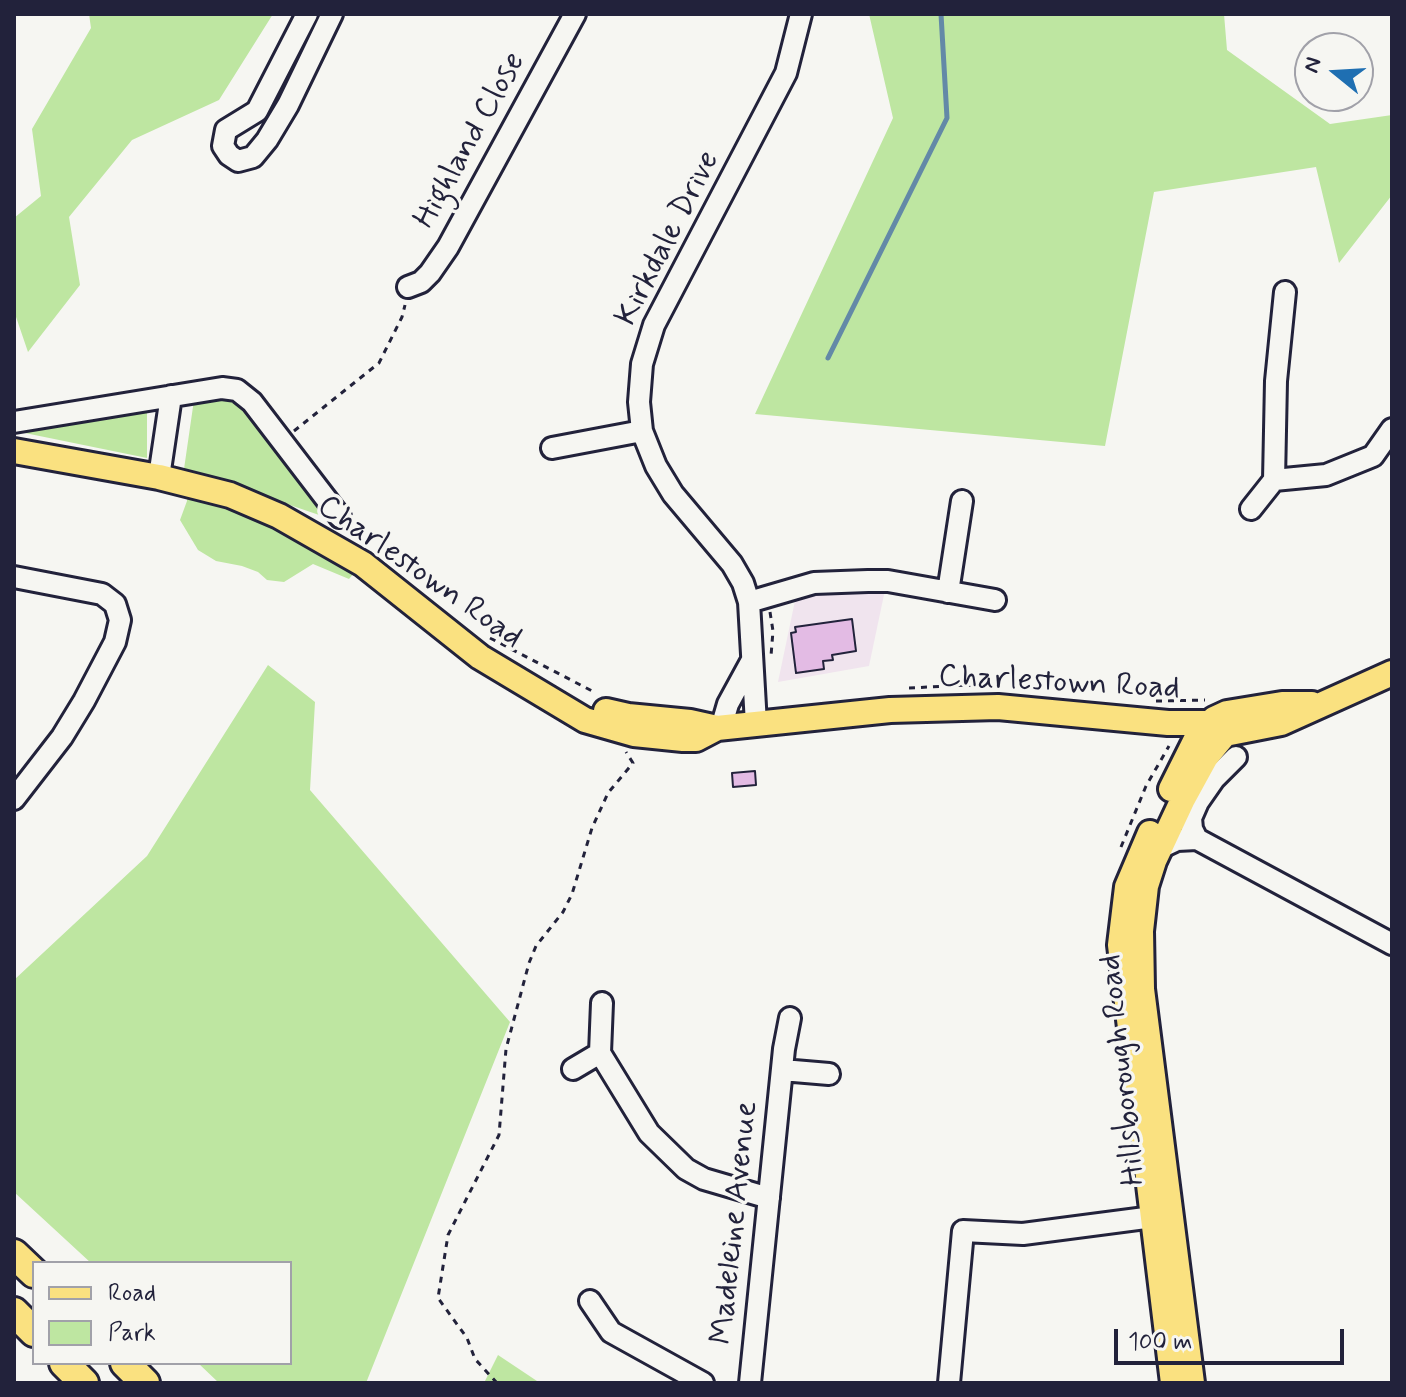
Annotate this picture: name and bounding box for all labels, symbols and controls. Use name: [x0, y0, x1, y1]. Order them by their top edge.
north arrow: [1294, 32, 1374, 112]
street label: Highland Close: [407, 46, 535, 236]
text: N: [1297, 54, 1329, 76]
street label: Kirkdale Drive: [609, 145, 729, 333]
street label: Charlestown Road: [309, 488, 529, 658]
street label: Charlestown Road: [937, 658, 1181, 710]
street label: Hillsborough Road: [1093, 953, 1155, 1187]
street label: Madeleine Avenue: [704, 1100, 768, 1346]
legend: [32, 1261, 292, 1365]
text: Road: [108, 1278, 156, 1309]
scale bar: [1118, 1313, 1348, 1363]
text: Park: [108, 1318, 156, 1349]
text: 100 m: [1128, 1327, 1192, 1358]

